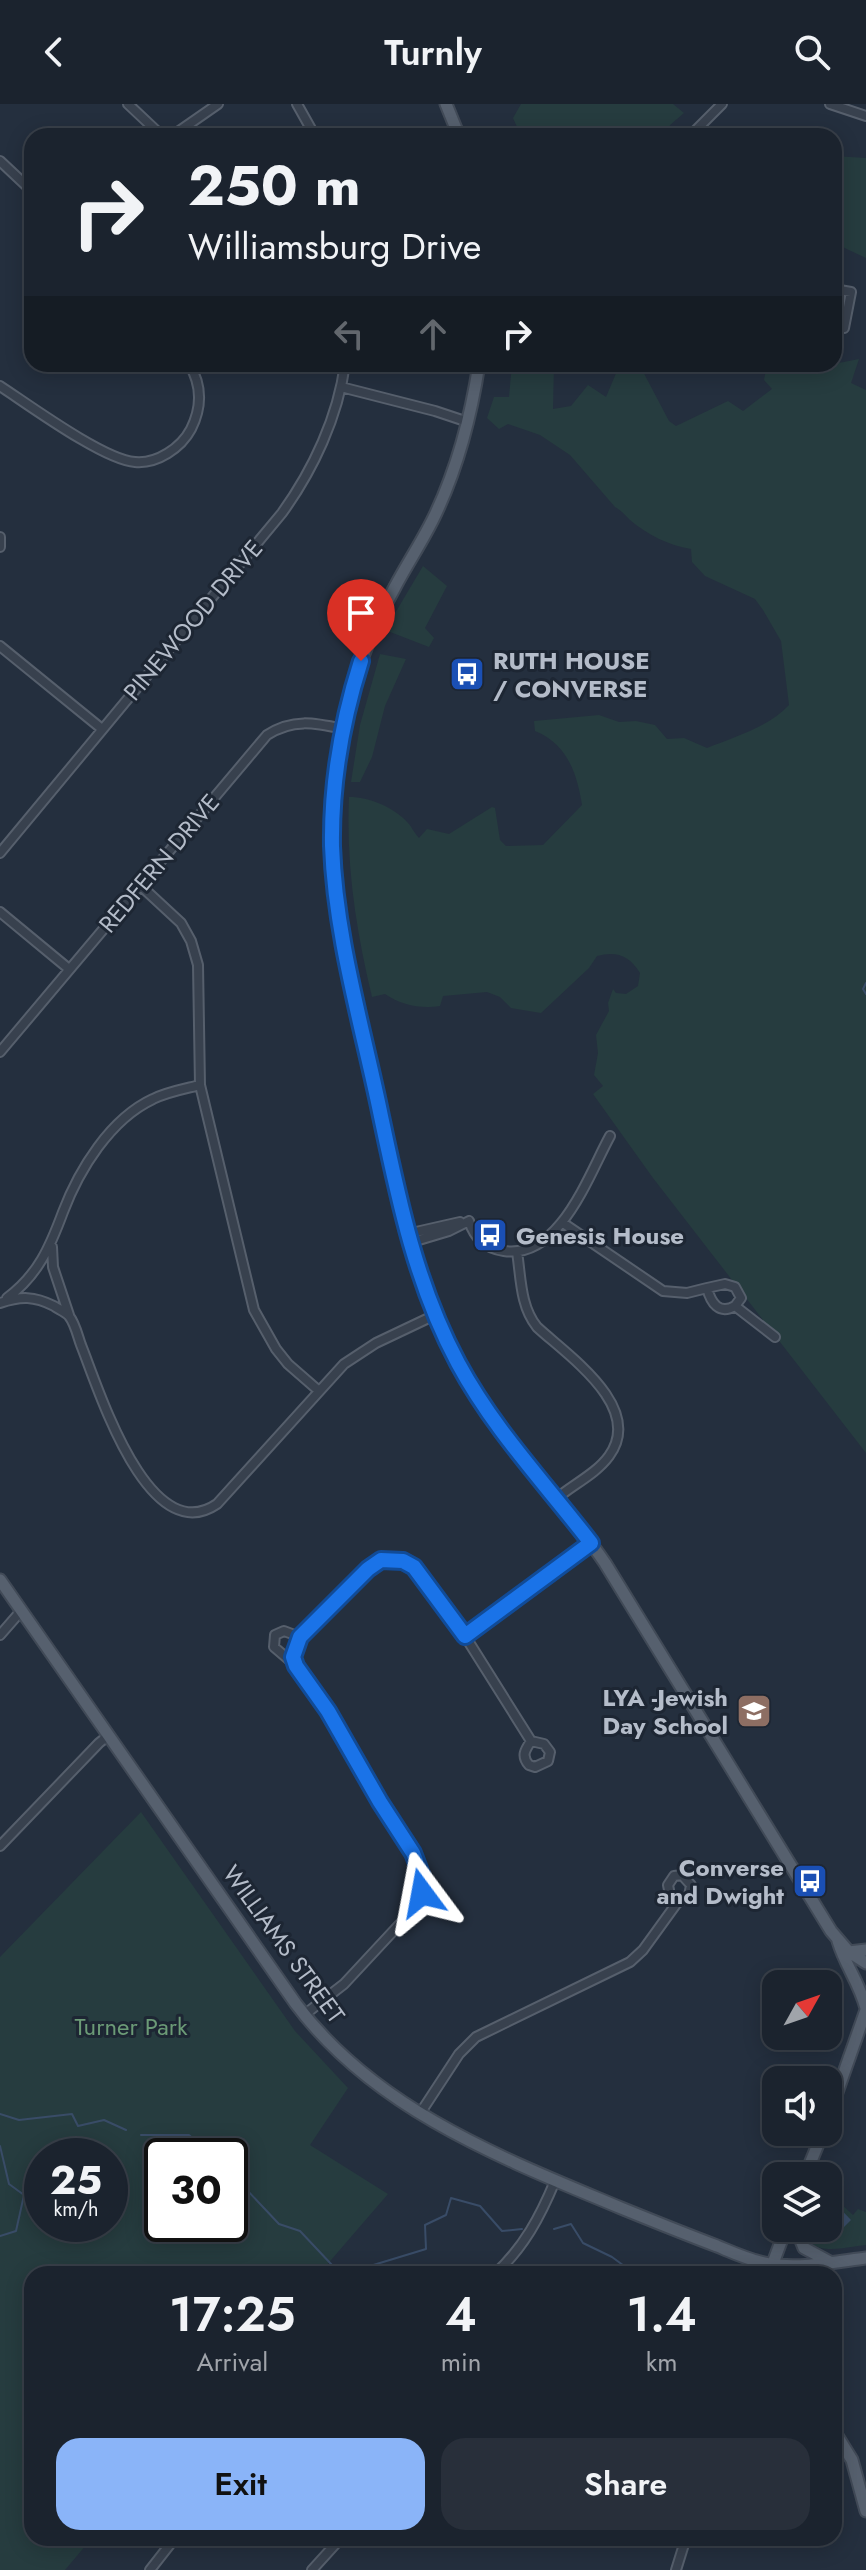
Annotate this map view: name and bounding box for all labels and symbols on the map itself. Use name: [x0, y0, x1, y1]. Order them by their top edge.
street label: PINEWOOD DRIVE: [115, 532, 271, 708]
pin: [327, 579, 395, 661]
place label: RUTH HOUSE / CONVERSE: [493, 643, 650, 706]
bus stop icon: RUTH HOUSE / CONVERSE: [448, 655, 486, 693]
street label: REDFERN DRIVE: [90, 786, 228, 940]
bus stop icon: Genesis House: [471, 1216, 509, 1254]
place label: Genesis House: [516, 1218, 684, 1253]
place label: LYA -Jewish Day School: [603, 1680, 728, 1743]
school or university icon: LYA -Jewish Day School: [735, 1692, 773, 1730]
place label: Converse and Dwight: [656, 1850, 784, 1913]
position arrow: [380, 1851, 464, 1935]
street label: WILLIAMS STREET: [215, 1858, 353, 2030]
bus stop icon: Converse and Dwight: [791, 1862, 829, 1900]
north arrow: [762, 1970, 842, 2050]
park label: Turner Park: [74, 2009, 188, 2044]
speed limit sign: 30: [144, 2138, 248, 2242]

